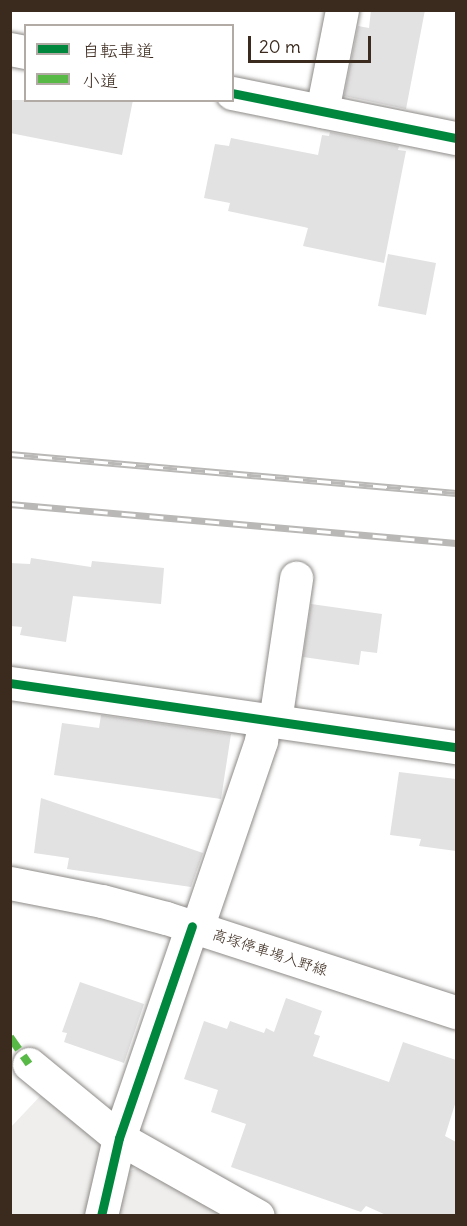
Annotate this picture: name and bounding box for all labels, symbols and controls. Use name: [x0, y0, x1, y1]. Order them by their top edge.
legend: [24, 24, 234, 102]
scale bar: [251, 24, 374, 62]
text: 20 m: [259, 35, 301, 58]
text: 自転車道: [82, 39, 154, 62]
text: 小道: [82, 69, 118, 92]
street label: 高塚停車場入野線: [210, 925, 330, 979]

